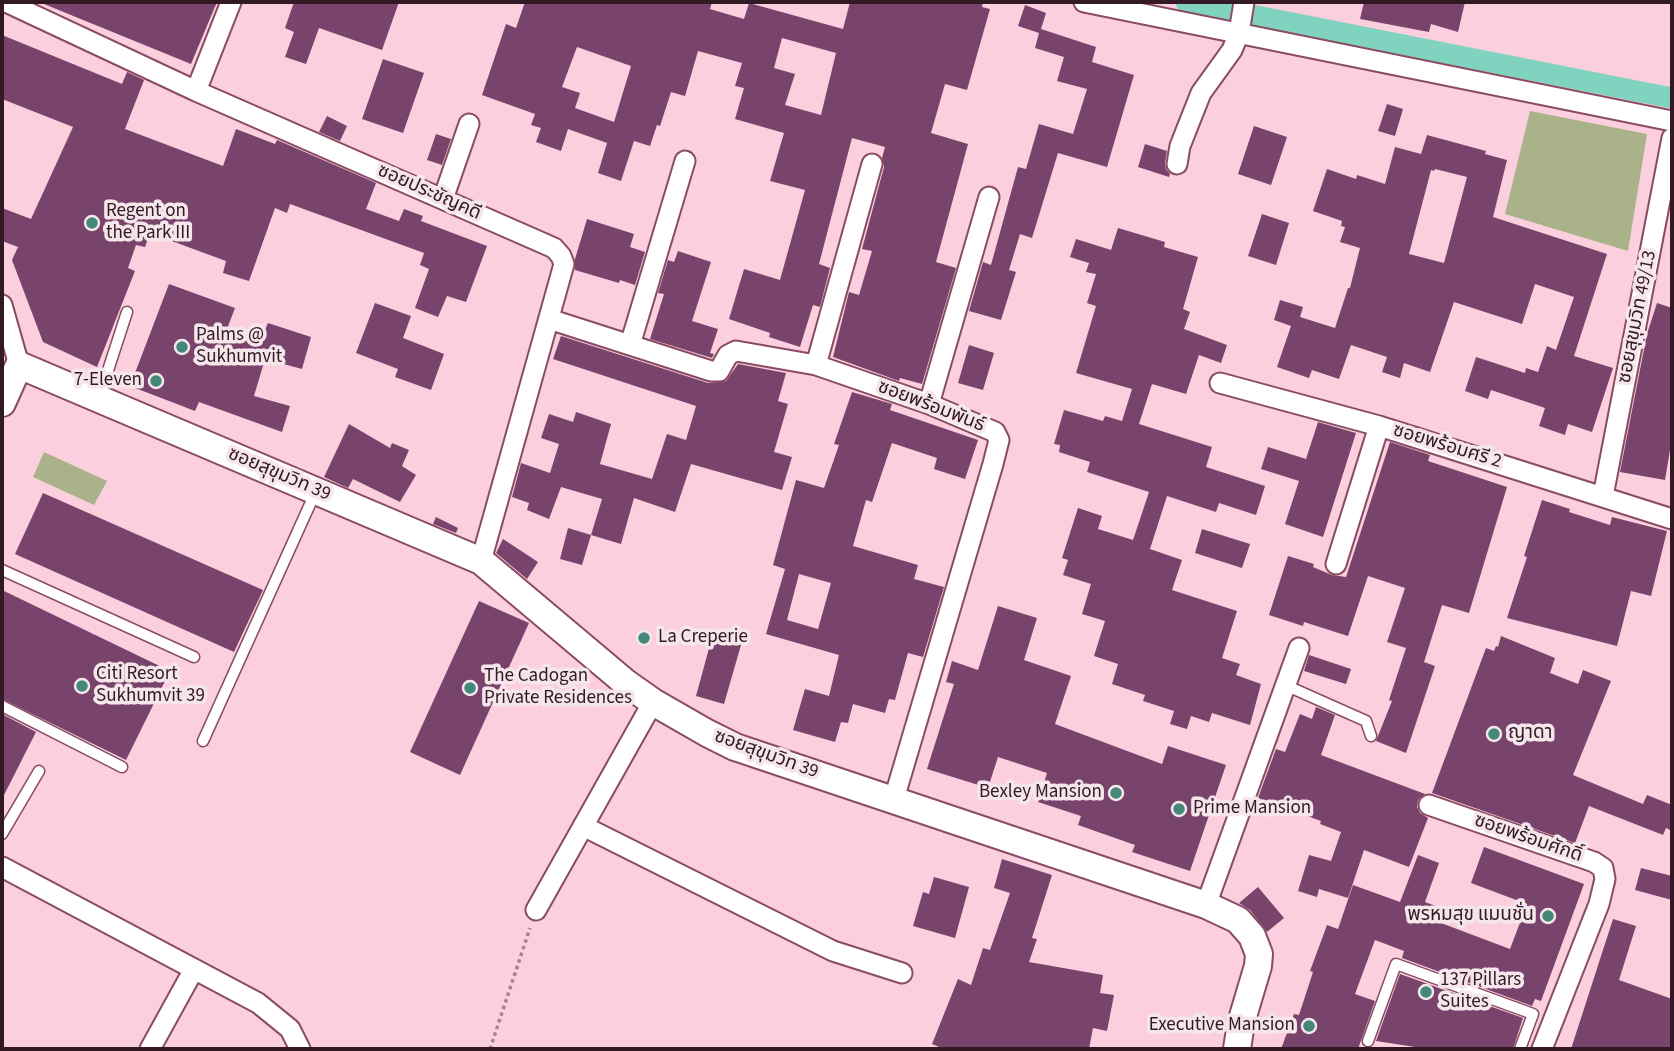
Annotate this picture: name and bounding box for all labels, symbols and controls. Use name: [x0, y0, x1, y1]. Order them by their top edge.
street label: ซอยประชัญคดี: [374, 160, 484, 226]
place label: Regent on the Park III: [106, 201, 190, 245]
marker: Regent on the Park III: [84, 215, 100, 231]
street label: ซอยสุขุมวิท 49/13: [1614, 249, 1662, 385]
place label: Palms @ Sukhumvit: [196, 325, 282, 369]
marker: Palms @ Sukhumvit: [174, 339, 190, 355]
place label: 7-Eleven: [74, 370, 142, 392]
marker: 7-Eleven: [148, 373, 164, 389]
street label: ซอยพร้อมพันธ์: [874, 376, 988, 438]
street label: ซอยพร้อมศรี 2: [1390, 420, 1504, 474]
street label: ซอยสุขุมวิท 39: [224, 443, 334, 507]
place label: La Creperie: [658, 627, 748, 649]
marker: La Creperie: [636, 630, 652, 646]
place label: Citi Resort Sukhumvit 39: [96, 664, 205, 708]
place label: The Cadogan Private Residences: [484, 666, 632, 710]
marker: Citi Resort Sukhumvit 39: [74, 678, 90, 694]
marker: The Cadogan Private Residences: [462, 680, 478, 696]
place label: ญาดา: [1508, 723, 1552, 745]
street label: ซอยสุขุมวิท 39: [711, 726, 821, 784]
marker: ญาดา: [1486, 726, 1502, 742]
place label: Bexley Mansion: [979, 782, 1102, 804]
marker: Bexley Mansion: [1108, 785, 1124, 801]
place label: Prime Mansion: [1193, 798, 1311, 820]
marker: Prime Mansion: [1171, 801, 1187, 817]
street label: ซอยพร้อมศักดิ์: [1471, 810, 1585, 868]
place label: พรหมสุข แมนชั่น: [1407, 905, 1534, 927]
marker: พรหมสุข แมนชั่น: [1540, 908, 1556, 924]
place label: 137 Pillars Suites: [1440, 970, 1521, 1014]
marker: 137 Pillars Suites: [1418, 984, 1434, 1000]
place label: Executive Mansion: [1149, 1015, 1295, 1037]
marker: Executive Mansion: [1301, 1018, 1317, 1034]

